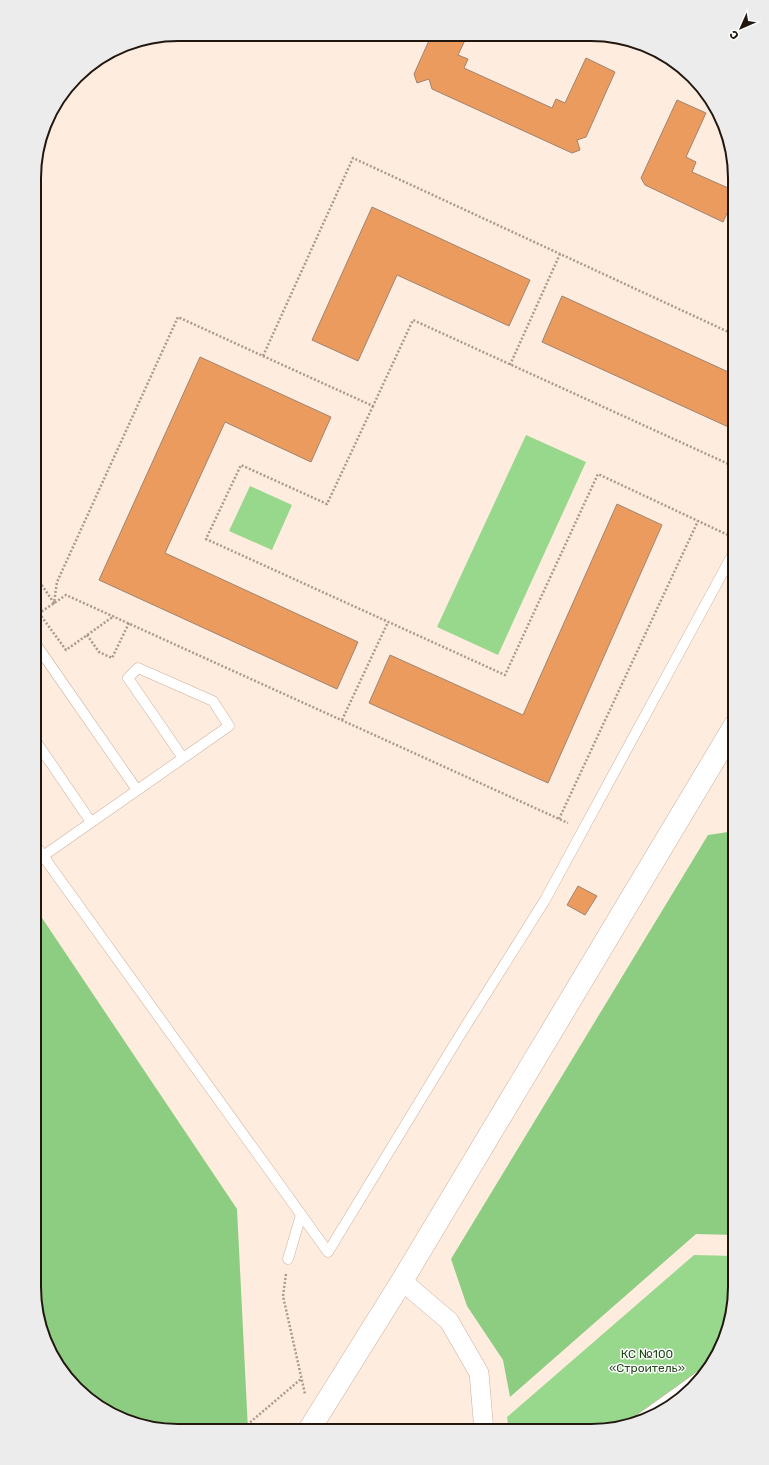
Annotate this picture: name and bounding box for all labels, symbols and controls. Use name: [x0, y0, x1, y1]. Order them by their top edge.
north arrow: [721, 8, 761, 48]
text: С: [727, 27, 742, 42]
park label: КС №100 «Строитель»: [609, 1347, 685, 1375]

